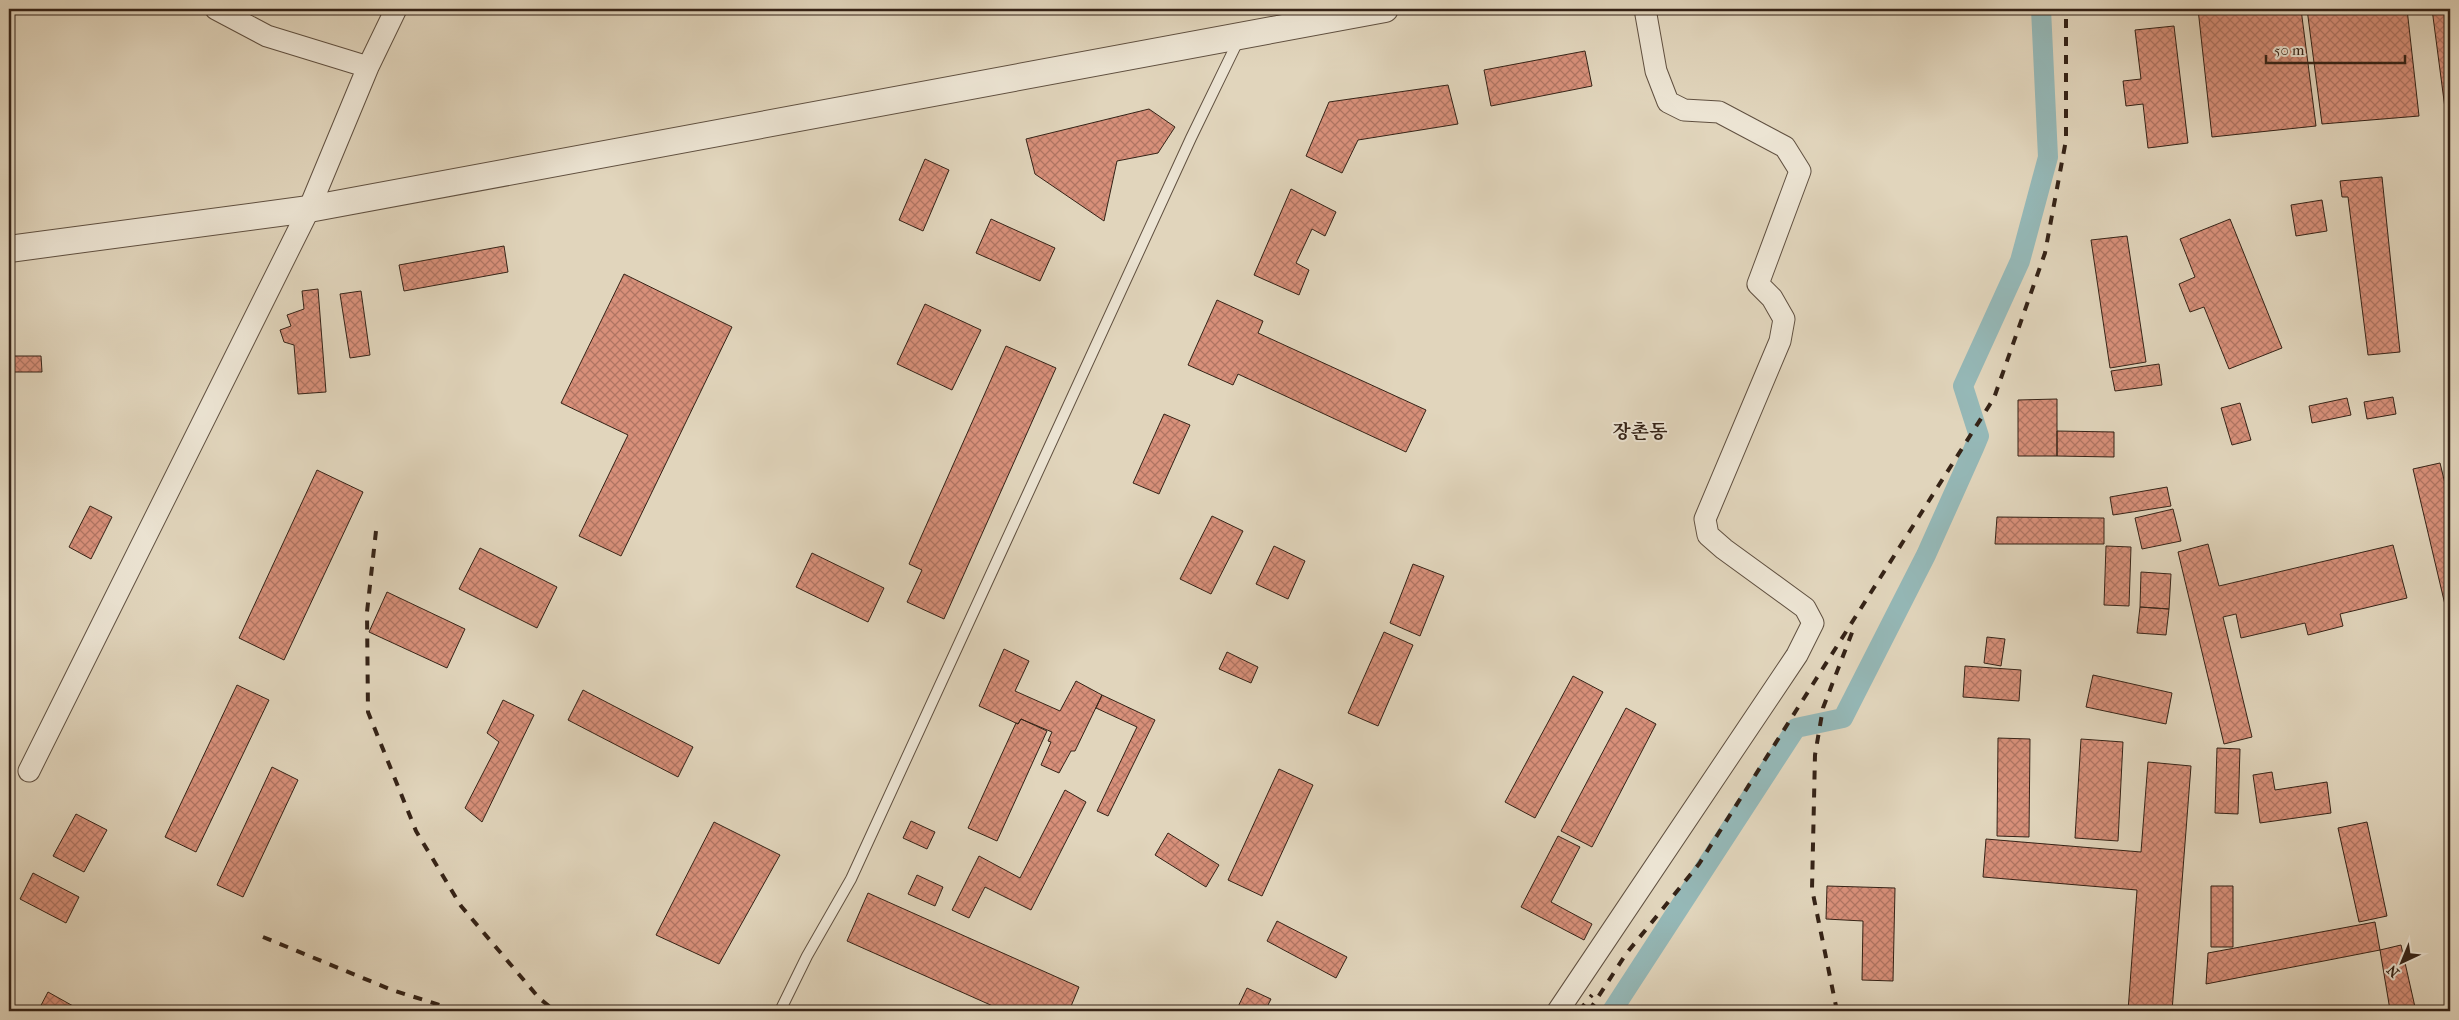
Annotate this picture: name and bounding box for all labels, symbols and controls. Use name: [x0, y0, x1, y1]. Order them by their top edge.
scale bar: [2266, 32, 2405, 64]
text: 50 m: [2274, 41, 2305, 59]
district label: 장촌동: [1612, 421, 1668, 443]
north arrow: [2376, 938, 2426, 988]
text: N: [2383, 961, 2403, 981]

